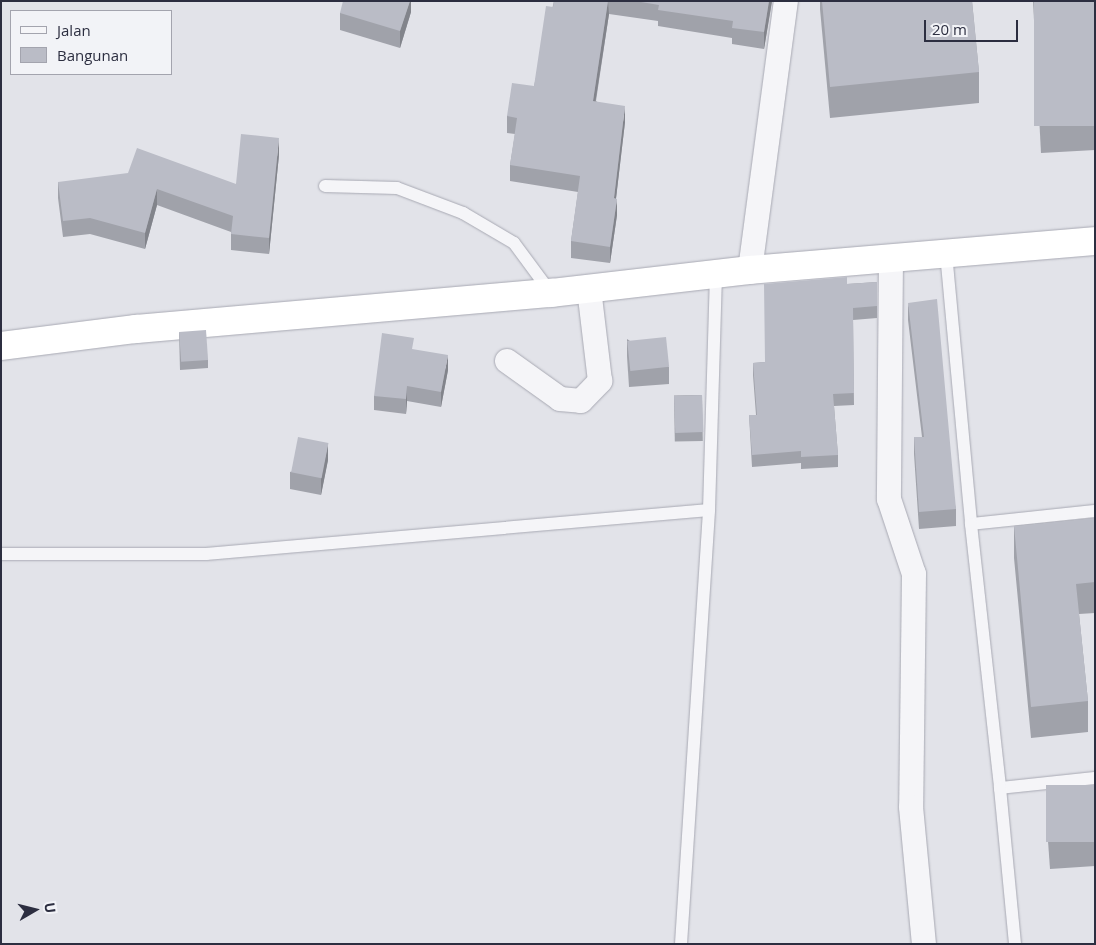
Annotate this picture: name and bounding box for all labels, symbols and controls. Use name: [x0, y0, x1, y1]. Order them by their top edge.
legend: [10, 10, 172, 75]
scale bar: [926, 10, 1020, 42]
text: 20 m: [932, 19, 967, 39]
text: Jalan: [57, 20, 91, 40]
text: Bangunan: [57, 45, 128, 65]
north arrow: [10, 885, 60, 935]
text: U: [40, 901, 60, 914]

